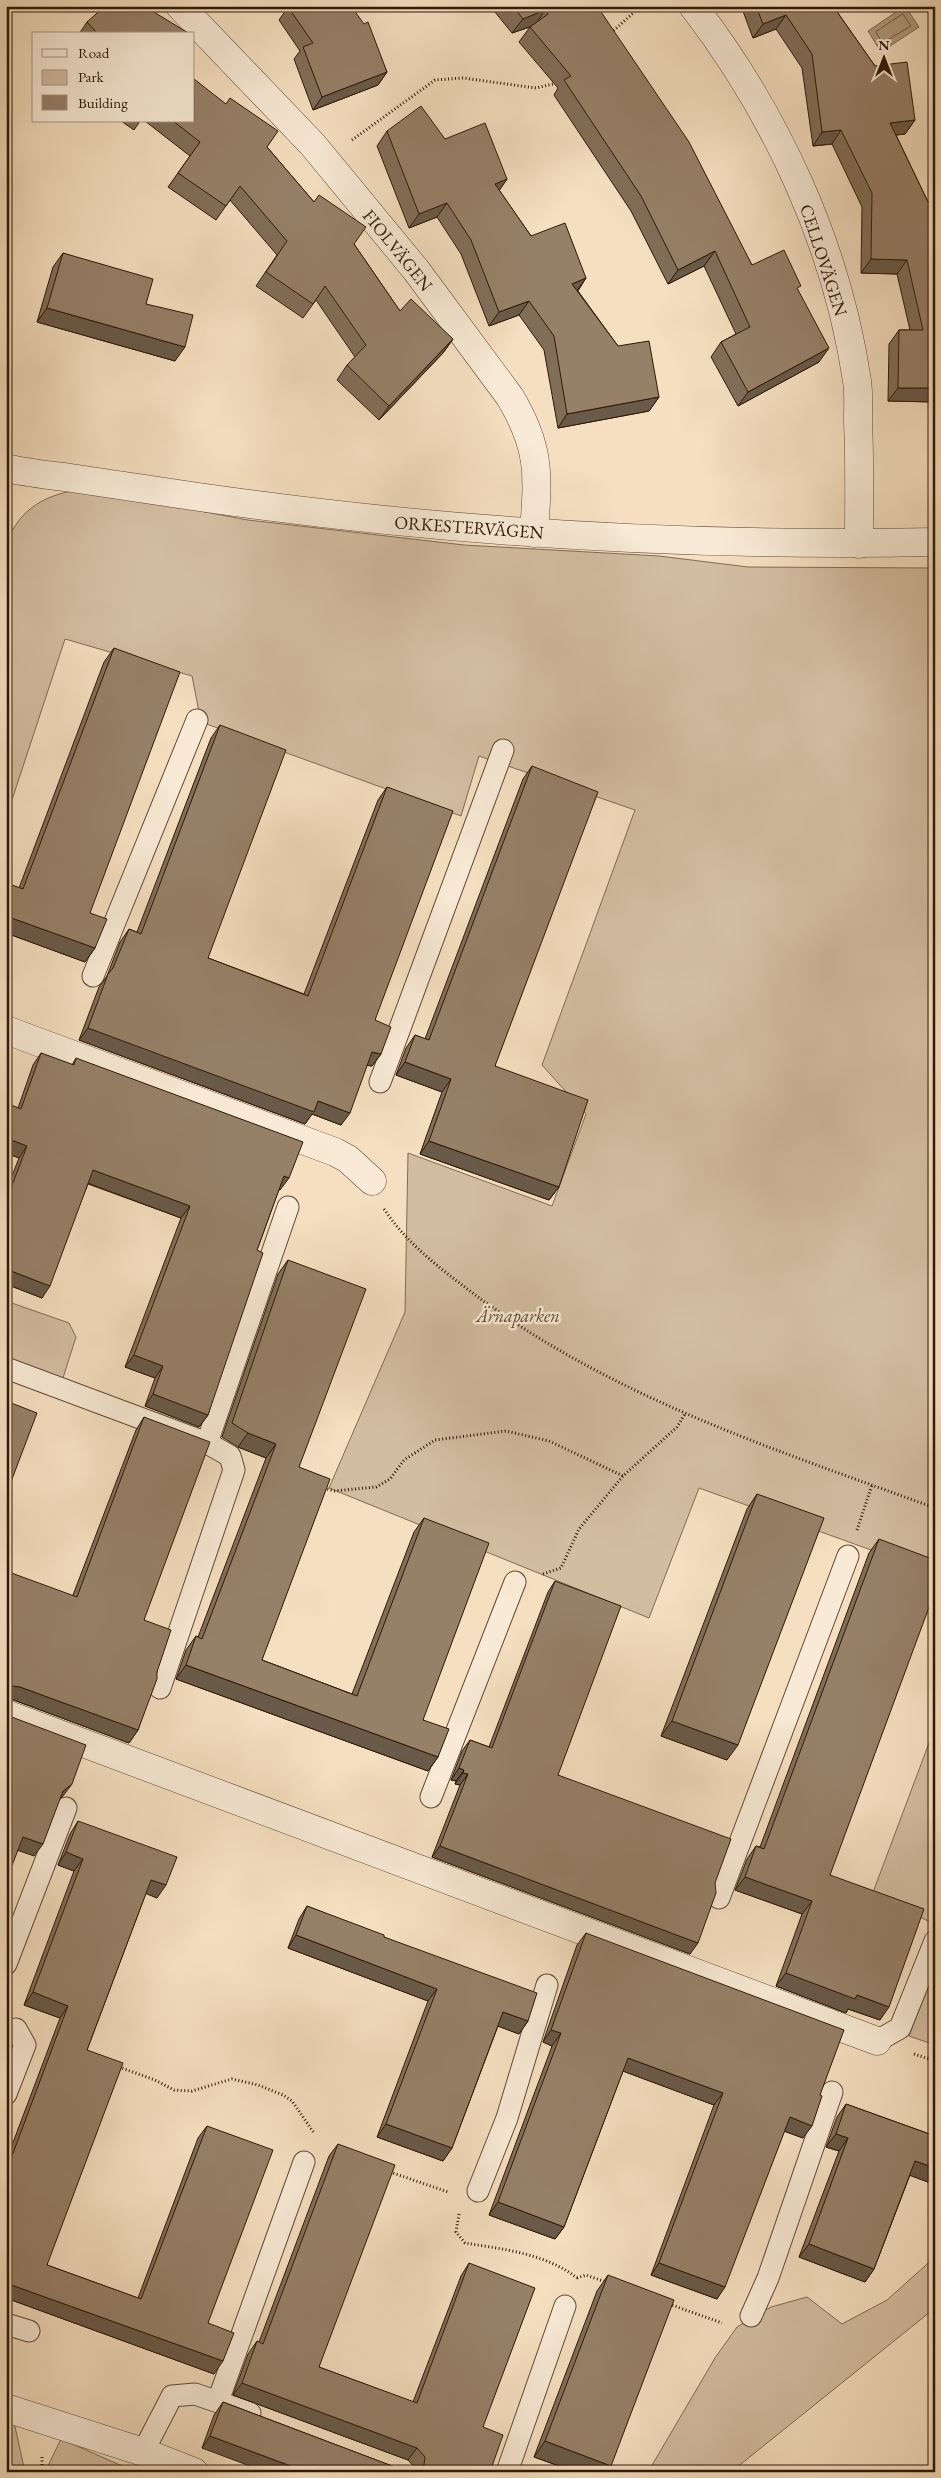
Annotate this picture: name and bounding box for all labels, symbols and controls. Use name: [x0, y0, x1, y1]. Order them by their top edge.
legend: [32, 32, 195, 122]
north arrow: [858, 32, 908, 82]
text: N: [878, 36, 890, 54]
text: Road: [78, 43, 110, 62]
text: Park: [78, 67, 105, 86]
text: Building: [78, 93, 128, 112]
street label: CELLOVÄGEN: [795, 201, 853, 320]
street label: FIOLVÄGEN: [358, 204, 438, 296]
street label: ORKESTERVÄGEN: [394, 510, 545, 544]
park label: Ärnaparken: [474, 1304, 560, 1328]

